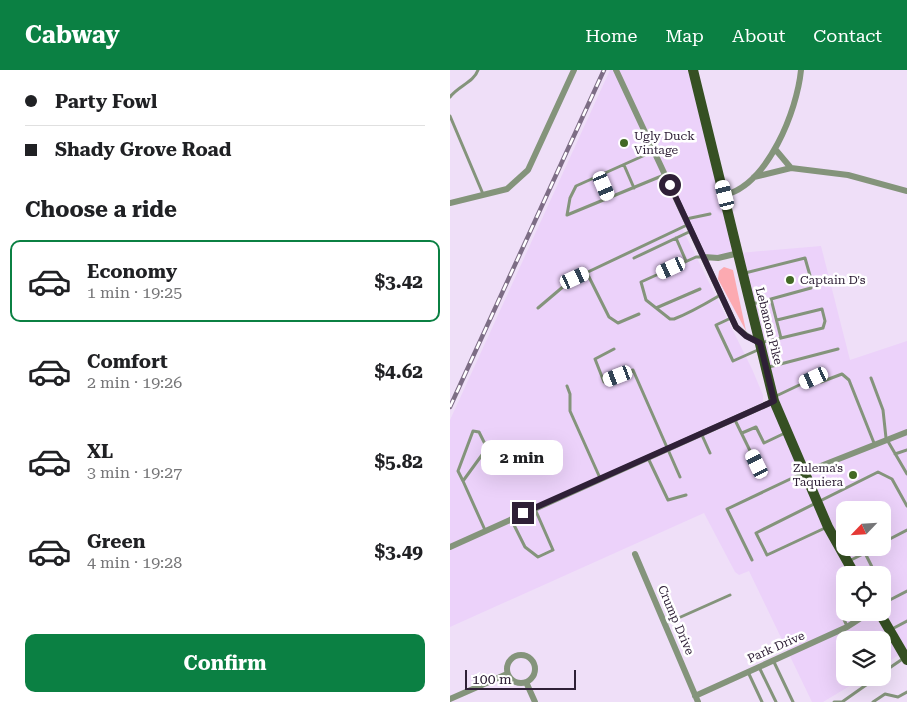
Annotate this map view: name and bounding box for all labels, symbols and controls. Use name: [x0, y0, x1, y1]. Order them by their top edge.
text: Cabway: [25, 21, 120, 49]
text: Home: [585, 25, 637, 46]
text: Map: [665, 25, 704, 46]
text: About: [732, 25, 785, 46]
text: Contact: [813, 25, 882, 46]
text: Party Fowl: [55, 90, 157, 113]
place label: Ugly Duck Vintage: [634, 129, 695, 157]
marker: Ugly Duck Vintage: [618, 137, 630, 149]
text: Shady Grove Road: [55, 138, 231, 161]
car: [591, 169, 616, 203]
route start: [659, 174, 681, 196]
car: [714, 179, 735, 211]
text: Choose a ride: [25, 197, 177, 222]
car: [654, 255, 687, 281]
icon: car: [27, 259, 72, 304]
text: Economy: [87, 260, 177, 283]
car: [558, 265, 591, 291]
text: $3.42: [374, 270, 423, 293]
place label: Captain D's: [800, 273, 866, 287]
marker: Captain D's: [784, 274, 796, 286]
text: 1 min · 19:25: [87, 283, 182, 302]
street label: Lebanon Pike: [753, 286, 785, 367]
icon: car: [27, 349, 72, 394]
text: Comfort: [87, 350, 168, 373]
text: $4.62: [374, 360, 423, 383]
car: [601, 364, 634, 388]
car: [797, 365, 830, 391]
text: 2 min · 19:26: [87, 373, 182, 392]
icon: car: [27, 439, 72, 484]
text: XL: [87, 440, 113, 463]
callout: 2 min: [482, 440, 564, 476]
car: [743, 447, 770, 481]
text: 2 min: [500, 448, 544, 467]
text: $5.82: [374, 450, 423, 473]
place label: Zulema's Taquiera: [793, 461, 843, 489]
text: 3 min · 19:27: [87, 463, 182, 482]
marker: Zulema's Taquiera: [847, 469, 859, 481]
north arrow: [836, 501, 891, 556]
map controls: [836, 501, 891, 686]
route end: [512, 502, 534, 524]
icon: car: [27, 529, 72, 574]
text: Green: [87, 530, 145, 553]
text: $3.49: [374, 540, 423, 563]
text: 4 min · 19:28: [87, 553, 182, 572]
button: locate: [836, 566, 891, 621]
street label: Crump Drive: [655, 583, 697, 657]
street label: Park Drive: [745, 628, 807, 666]
button: layers: [836, 631, 891, 686]
button: Confirm: [25, 634, 425, 692]
scale bar: [465, 667, 576, 690]
text: 100 m: [472, 671, 512, 687]

